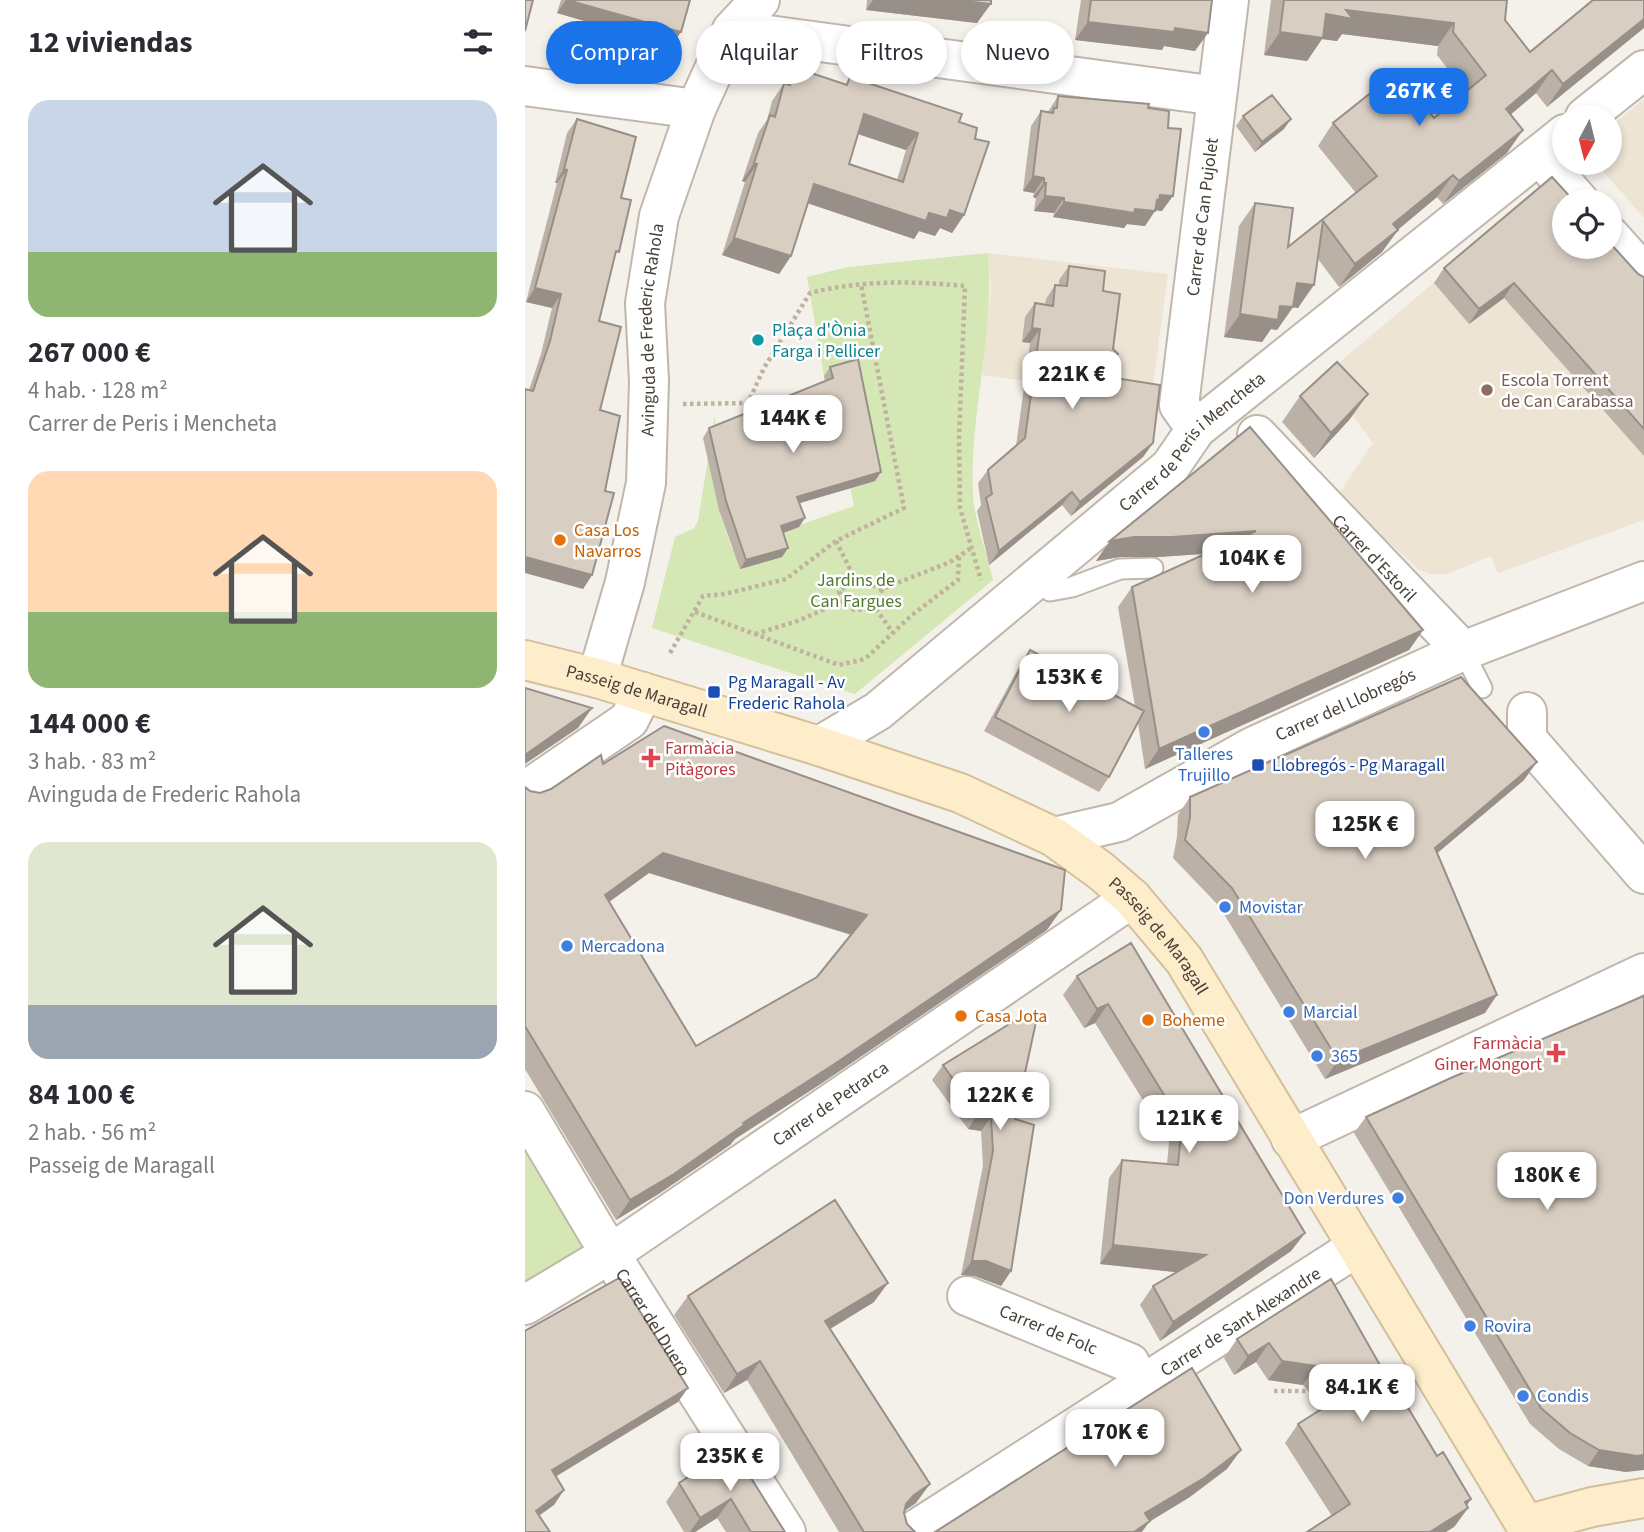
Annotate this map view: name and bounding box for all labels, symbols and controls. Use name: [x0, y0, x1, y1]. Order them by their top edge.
text: 12 viviendas: [28, 21, 193, 64]
chip: Comprar: [546, 21, 682, 84]
chip: Alquilar: [696, 21, 822, 84]
chip: Filtros: [836, 21, 947, 84]
chip: Nuevo: [961, 21, 1074, 84]
icon: filters: [459, 23, 497, 61]
pin: 267K €: [1362, 68, 1476, 128]
text: 267K €: [1385, 74, 1453, 107]
north arrow: [1552, 105, 1622, 175]
map controls: [1552, 105, 1622, 259]
street label: Carrer de Can Pujolet: [1180, 136, 1224, 298]
icon: home: [200, 145, 326, 271]
button: locate: [1552, 189, 1622, 259]
street label: Avinguda de Frederic Rahola: [632, 221, 670, 437]
place label: Plaça d'Ònia Farga i Pellicer: [772, 318, 881, 364]
text: 267 000 €: [28, 331, 151, 374]
marker: Plaça d'Ònia Farga i Pellicer: [750, 332, 766, 348]
pin: 221K €: [1015, 352, 1129, 411]
text: 221K €: [1038, 357, 1106, 390]
street label: Carrer de Peris i Mencheta: [1113, 366, 1270, 517]
place label: Escola Torrent de Can Carabassa: [1501, 368, 1634, 414]
text: 4 hab. · 128 m²: [28, 374, 168, 407]
marker: Escola Torrent de Can Carabassa: [1479, 382, 1495, 398]
pin: 144K €: [736, 396, 850, 455]
text: 144K €: [759, 401, 827, 434]
text: Carrer de Peris i Mencheta: [28, 407, 277, 440]
street label: Carrer d'Estoril: [1326, 509, 1422, 607]
icon: home: [200, 516, 326, 642]
place label: Casa Los Navarros: [574, 518, 641, 564]
marker: Casa Los Navarros: [552, 532, 568, 548]
pin: 104K €: [1195, 536, 1309, 595]
text: 104K €: [1218, 541, 1286, 574]
park label: Jardins de Can Fargues: [810, 568, 902, 614]
pin: 153K €: [1012, 654, 1126, 714]
street label: Passeig de Maragall: [564, 658, 711, 724]
text: 153K €: [1035, 660, 1103, 693]
street label: Carrer del Llobregós: [1271, 662, 1420, 747]
place label: Pg Maragall - Av Frederic Rahola: [728, 670, 846, 716]
marker: Pg Maragall - Av Frederic Rahola: [706, 684, 722, 700]
text: 144 000 €: [28, 702, 151, 745]
marker: Talleres Trujillo: [1196, 724, 1212, 740]
place label: Farmàcia Pitàgores: [665, 736, 736, 782]
place label: Talleres Trujillo: [1175, 742, 1233, 788]
text: 3 hab. · 83 m²: [28, 745, 156, 778]
marker: Farmàcia Pitàgores: [643, 750, 659, 766]
place label: Llobregós - Pg Maragall: [1272, 753, 1445, 778]
marker: Llobregós - Pg Maragall: [1250, 757, 1266, 773]
text: Avinguda de Frederic Rahola: [28, 778, 301, 811]
pin: 125K €: [1308, 802, 1422, 861]
text: 125K €: [1331, 807, 1399, 840]
street label: Passeig de Maragall: [1103, 871, 1215, 999]
icon: home: [200, 887, 326, 1013]
place label: Movistar: [1239, 895, 1304, 920]
marker: Movistar: [1217, 899, 1233, 915]
place label: Mercadona: [581, 934, 665, 959]
marker: Mercadona: [559, 938, 575, 954]
place label: Marcial: [1303, 1000, 1358, 1025]
place label: Casa Jota: [975, 1004, 1047, 1029]
marker: Marcial: [1281, 1004, 1297, 1020]
marker: Casa Jota: [953, 1008, 969, 1024]
place label: Boheme: [1162, 1008, 1225, 1033]
marker: Boheme: [1140, 1012, 1156, 1028]
place label: Farmàcia Giner Mongort: [1434, 1031, 1542, 1077]
place label: 365: [1331, 1044, 1358, 1069]
marker: Farmàcia Giner Mongort: [1548, 1045, 1564, 1061]
marker: 365: [1309, 1048, 1325, 1064]
street label: Carrer de Petrarca: [767, 1055, 894, 1152]
pin: 122K €: [943, 1072, 1057, 1132]
text: 84 100 €: [28, 1073, 135, 1116]
text: 122K €: [966, 1078, 1034, 1111]
pin: 121K €: [1132, 1096, 1246, 1155]
text: 121K €: [1155, 1101, 1223, 1134]
text: 2 hab. · 56 m²: [28, 1116, 156, 1149]
text: Passeig de Maragall: [28, 1149, 215, 1182]
pin: 180K €: [1490, 1152, 1604, 1212]
text: 180K €: [1513, 1158, 1581, 1191]
place label: Don Verdures: [1283, 1186, 1384, 1211]
marker: Don Verdures: [1390, 1190, 1406, 1206]
street label: Carrer de Sant Alexandre: [1155, 1261, 1326, 1382]
street label: Carrer del Duero: [610, 1263, 697, 1381]
street label: Carrer de Folc: [995, 1298, 1101, 1361]
place label: Rovira: [1484, 1314, 1531, 1339]
marker: Rovira: [1462, 1318, 1478, 1334]
pin: 84.1K €: [1297, 1364, 1427, 1424]
text: 84.1K €: [1325, 1370, 1399, 1403]
place label: Condis: [1537, 1384, 1589, 1409]
marker: Condis: [1515, 1388, 1531, 1404]
pin: 170K €: [1058, 1410, 1172, 1469]
text: 170K €: [1081, 1415, 1149, 1448]
pin: 235K €: [673, 1434, 787, 1493]
text: 235K €: [696, 1439, 764, 1472]

